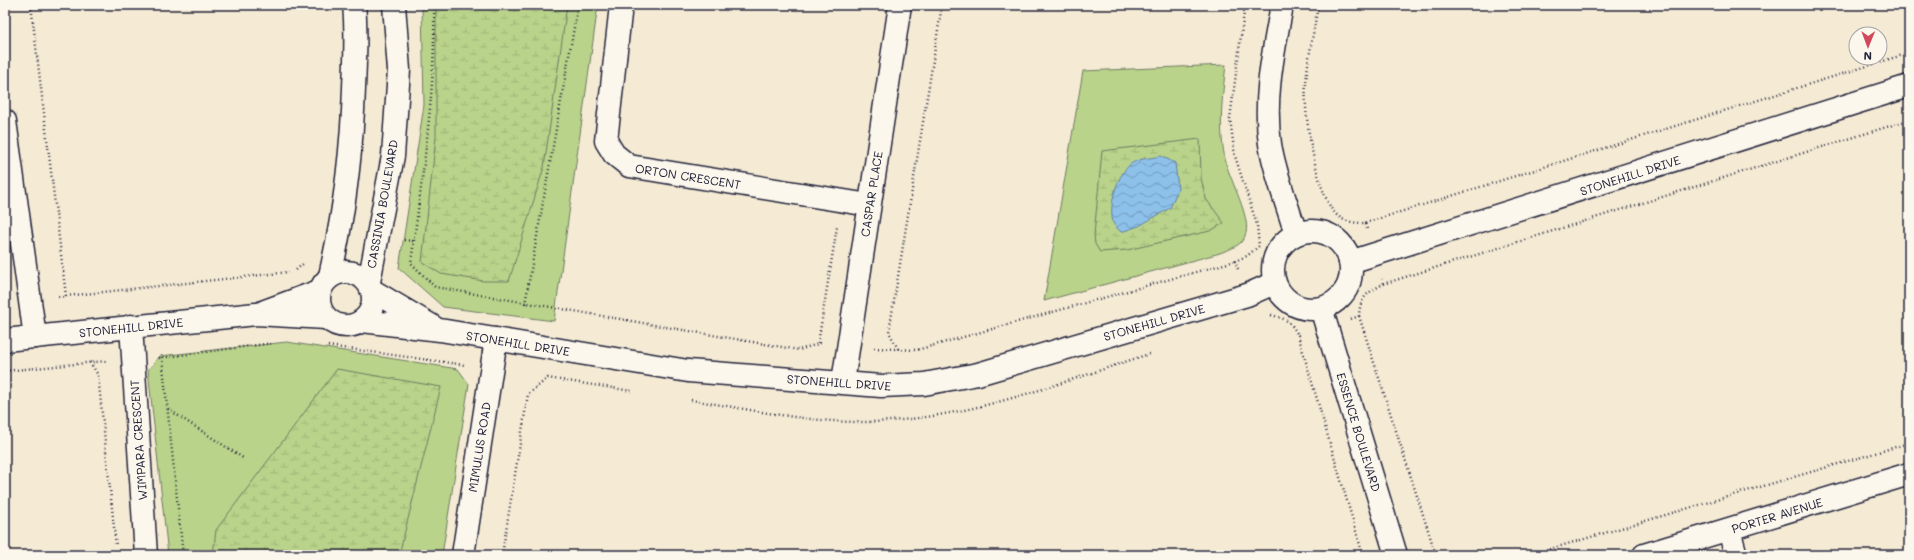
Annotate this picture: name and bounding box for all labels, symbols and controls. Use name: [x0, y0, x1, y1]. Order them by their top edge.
north arrow: [1848, 26, 1888, 66]
text: N: [1864, 49, 1872, 64]
street label: CASSINIA BOULEVARD: [363, 138, 401, 270]
street label: CASPAR PLACE: [856, 150, 886, 238]
street label: STONEHILL DRIVE: [1578, 151, 1682, 199]
street label: ORTON CRESCENT: [634, 160, 742, 192]
street label: STONEHILL DRIVE: [1101, 300, 1207, 344]
street label: STONEHILL DRIVE: [78, 314, 184, 340]
street label: STONEHILL DRIVE: [465, 327, 571, 359]
street label: STONEHILL DRIVE: [786, 370, 892, 394]
street label: ESSENCE BOULEVARD: [1333, 371, 1385, 493]
street label: WIMPARA CRESCENT: [126, 379, 150, 501]
street label: MIMULUS ROAD: [464, 401, 494, 493]
street label: PORTER AVENUE: [1729, 494, 1825, 536]

